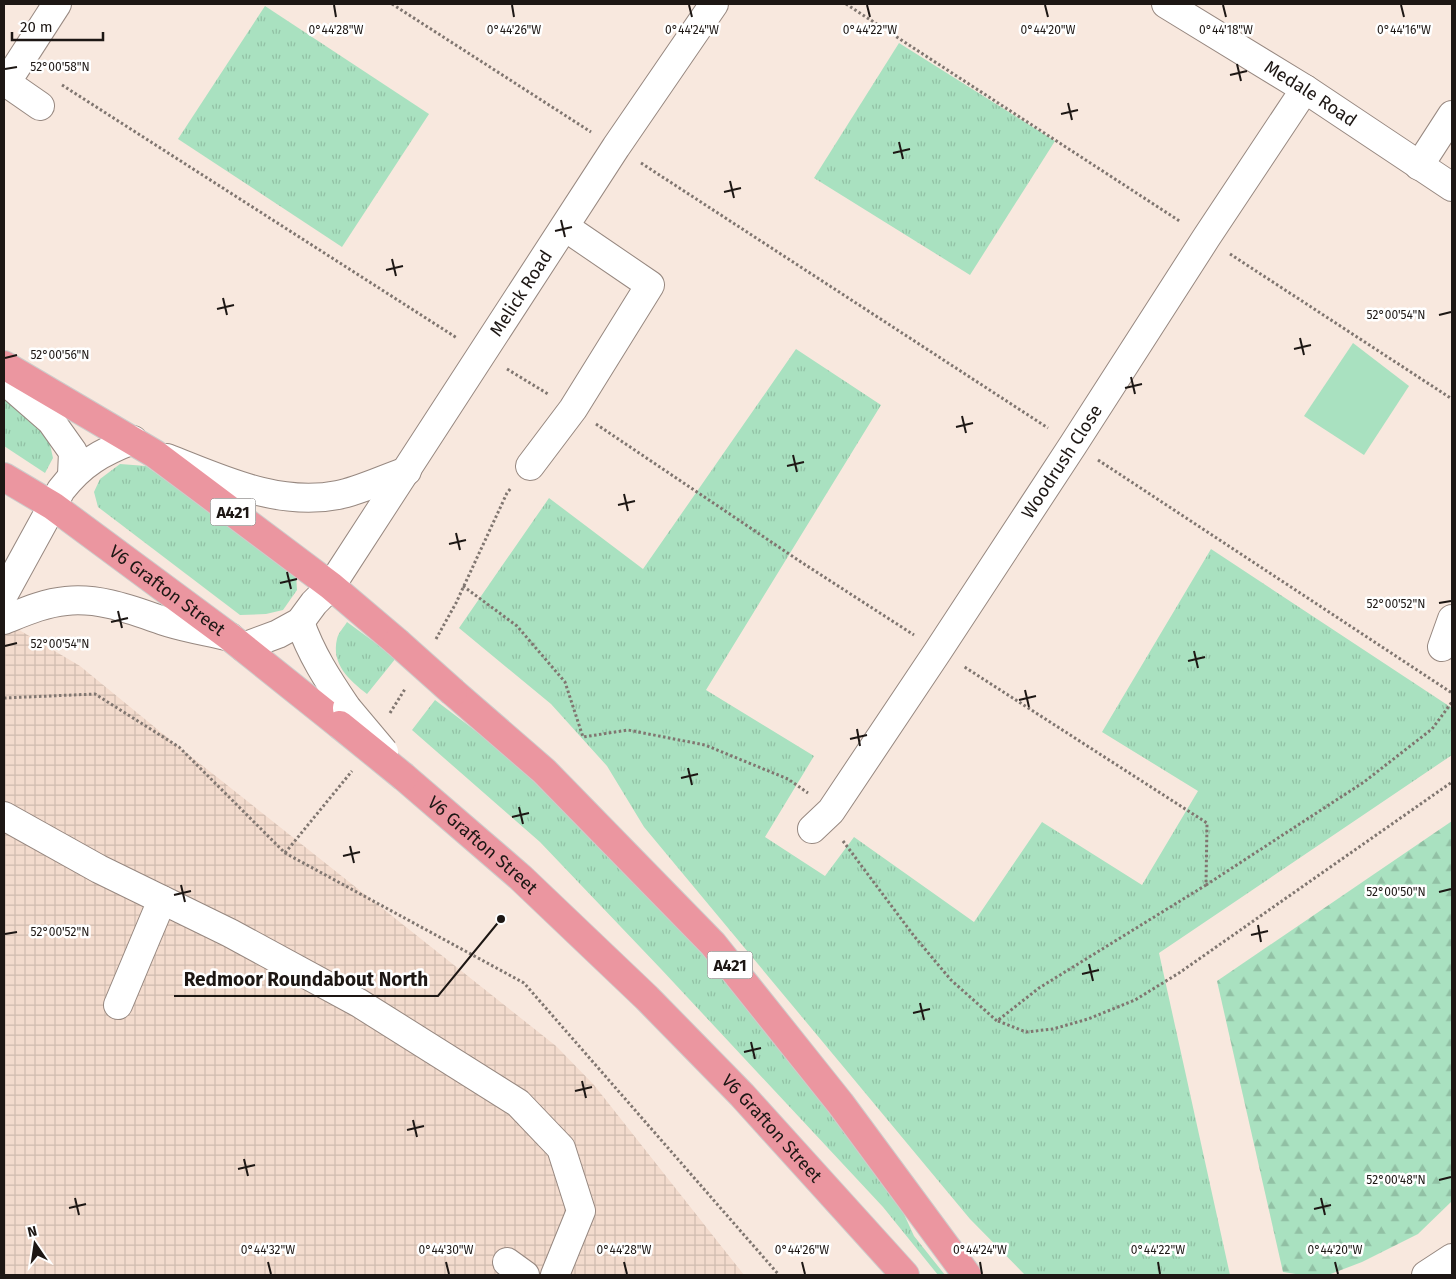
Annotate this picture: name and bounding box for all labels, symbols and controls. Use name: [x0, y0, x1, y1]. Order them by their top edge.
scale bar: [12, 10, 104, 42]
text: 20 m: [20, 18, 53, 36]
text: 0°44'28"W: [309, 23, 364, 37]
text: 0°44'26"W: [487, 23, 541, 37]
text: 0°44'24"W: [665, 23, 719, 37]
text: 0°44'22"W: [843, 23, 897, 37]
text: 0°44'20"W: [1021, 23, 1076, 37]
text: 0°44'18"W: [1199, 23, 1253, 37]
text: 0°44'16"W: [1377, 23, 1431, 37]
street label: Medale Road: [1260, 56, 1361, 131]
text: 52°00'58"N: [30, 60, 90, 74]
street label: Melick Road: [485, 246, 557, 341]
text: 52°00'54"N: [1367, 308, 1425, 322]
text: 52°00'56"N: [30, 348, 90, 362]
street label: Woodrush Close: [1017, 401, 1107, 523]
road number: A421: [210, 498, 256, 526]
street label: V6 Grafton Street: [105, 540, 230, 641]
text: 52°00'52"N: [1367, 597, 1425, 611]
text: 52°00'54"N: [31, 637, 89, 651]
street label: V6 Grafton Street: [423, 791, 543, 899]
text: 52°00'50"N: [1366, 885, 1426, 899]
text: 52°00'52"N: [31, 925, 89, 939]
road number: A421: [708, 952, 752, 978]
callout: Redmoor Roundabout North: [174, 962, 438, 996]
text: Redmoor Roundabout North: [184, 968, 428, 991]
street label: V6 Grafton Street: [717, 1070, 827, 1187]
text: 52°00'48"N: [1366, 1173, 1426, 1187]
north arrow: [10, 1219, 60, 1269]
text: N: [26, 1222, 39, 1241]
text: 0°44'32"W: [241, 1243, 295, 1257]
text: 0°44'30"W: [418, 1243, 474, 1257]
text: 0°44'28"W: [597, 1243, 652, 1257]
text: 0°44'26"W: [775, 1243, 829, 1257]
text: 0°44'24"W: [953, 1243, 1007, 1257]
text: 0°44'22"W: [1131, 1243, 1185, 1257]
text: 0°44'20"W: [1308, 1243, 1363, 1257]

